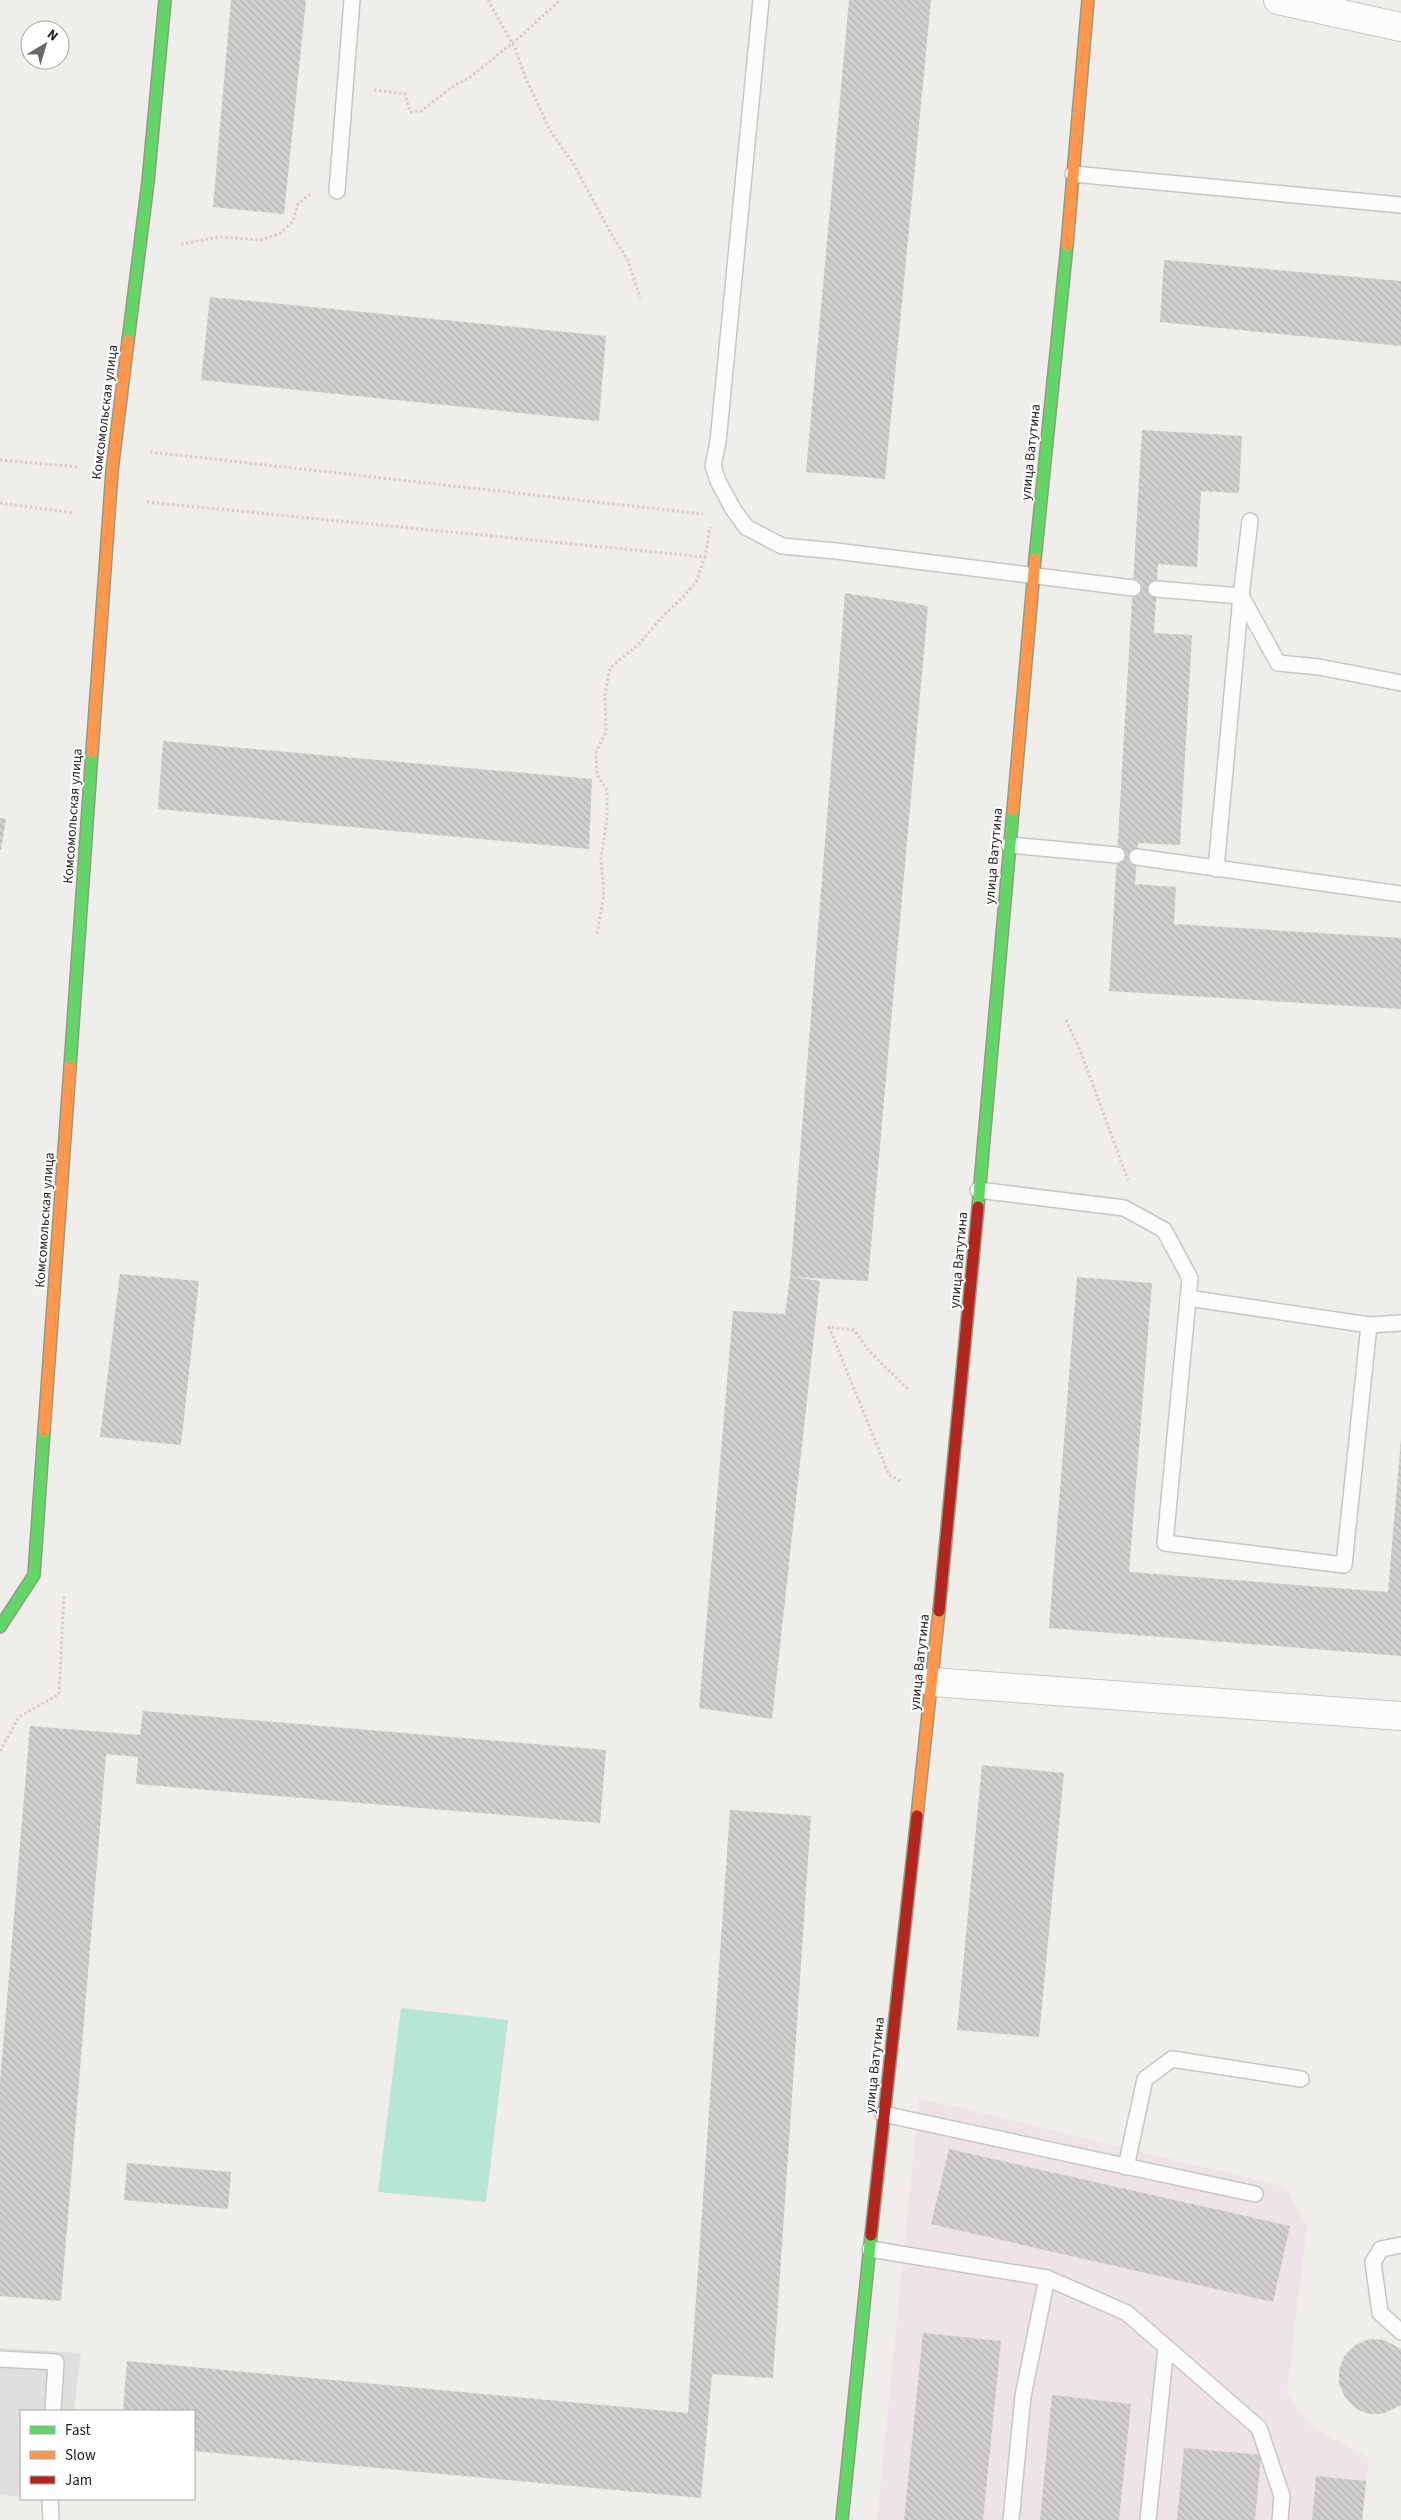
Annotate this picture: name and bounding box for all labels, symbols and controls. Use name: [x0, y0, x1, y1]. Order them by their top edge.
north arrow: [20, 20, 70, 70]
text: N: [43, 25, 62, 46]
street label: Комсомольская улица: [87, 343, 123, 481]
street label: улица Ватутина: [1016, 403, 1046, 501]
street label: Комсомольская улица: [58, 748, 88, 885]
street label: улица Ватутина: [980, 807, 1008, 905]
street label: Комсомольская улица: [30, 1152, 60, 1289]
street label: улица Ватутина: [945, 1211, 973, 1309]
street label: улица Ватутина: [905, 1613, 935, 1711]
street label: улица Ватутина: [860, 2016, 890, 2114]
legend: [20, 2410, 195, 2500]
text: Fast: [65, 2420, 91, 2441]
text: Slow: [65, 2445, 96, 2466]
text: Jam: [65, 2470, 92, 2491]

